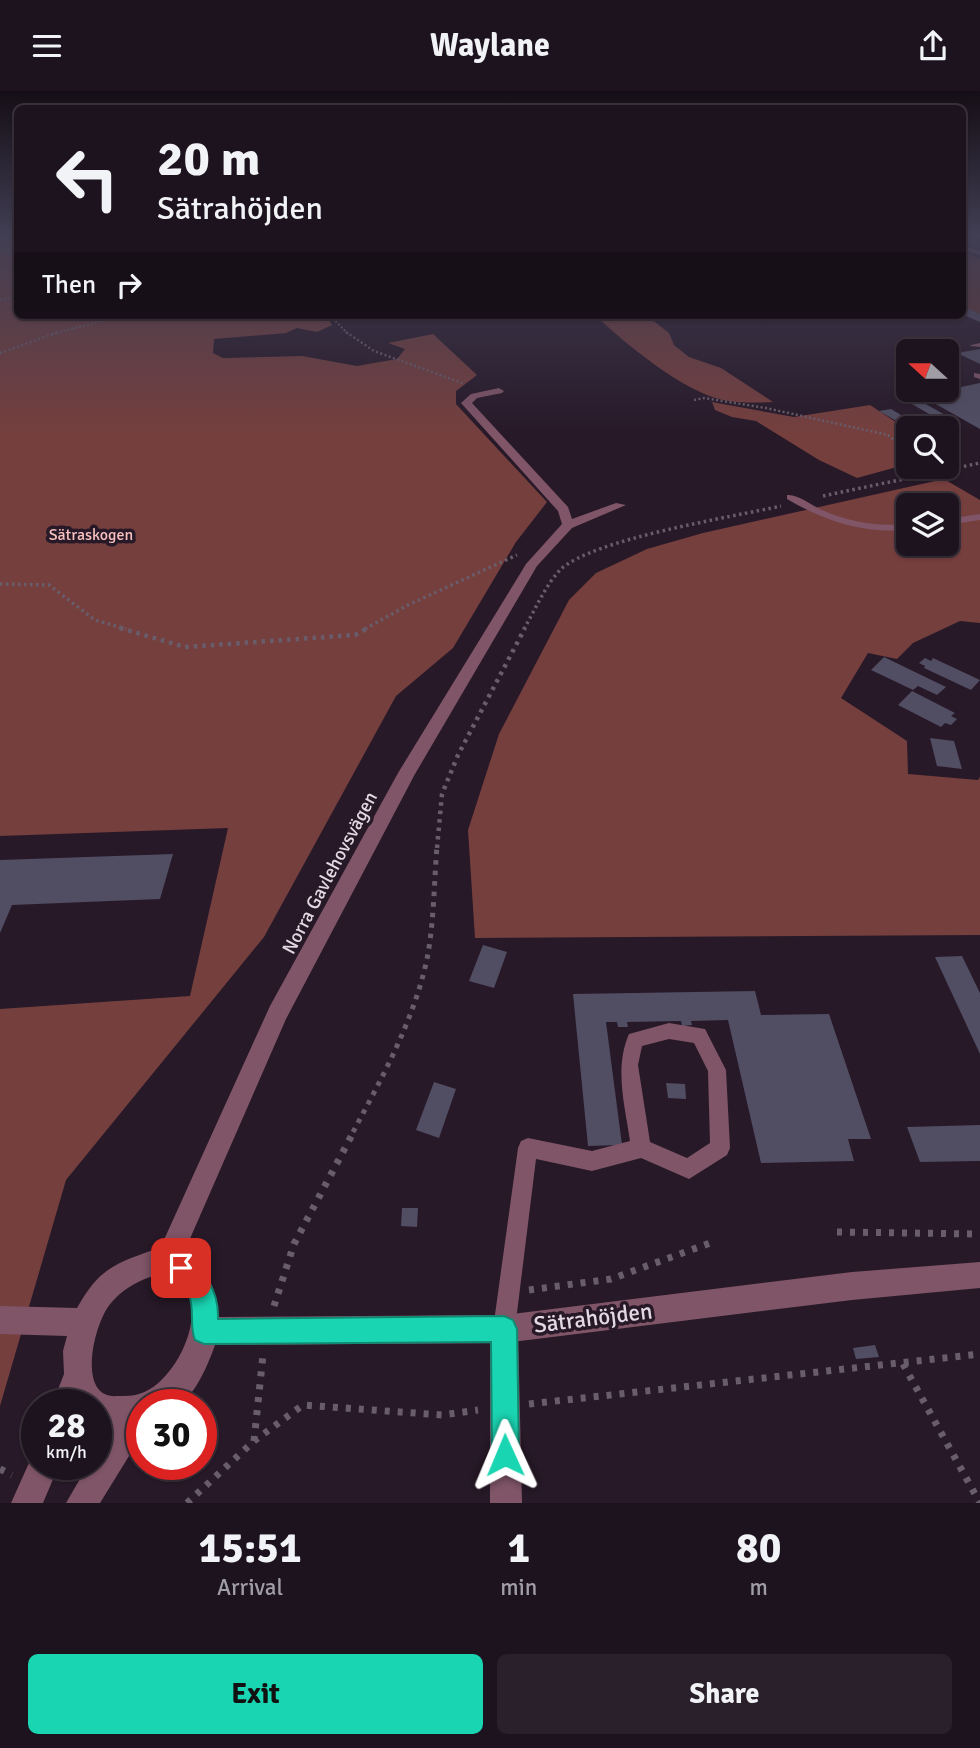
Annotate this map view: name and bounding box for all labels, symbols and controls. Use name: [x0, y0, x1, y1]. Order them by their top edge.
text: Waylane: [430, 26, 550, 65]
icon: menu: [28, 27, 66, 65]
icon: share: [914, 27, 952, 65]
text: 20 m: [157, 129, 260, 189]
icon: left: [42, 133, 133, 224]
text: Sätrahöjden: [157, 189, 323, 228]
icon: right: [110, 266, 148, 304]
text: Then: [42, 269, 96, 301]
north arrow: [896, 339, 959, 403]
map controls: [896, 339, 959, 556]
button: search: [896, 416, 959, 479]
button: layers: [896, 493, 959, 556]
park label: Sätraskogen: [49, 525, 133, 545]
street label: Norra Gavlehovsvägen: [277, 788, 383, 958]
pin: [151, 1238, 211, 1298]
icon: arrive: [162, 1249, 200, 1287]
street label: Sätrahöjden: [532, 1296, 654, 1340]
speed limit sign: 30: [126, 1389, 217, 1480]
text: 28: [48, 1404, 85, 1447]
position arrow: [468, 1418, 542, 1492]
text: km/h: [46, 1441, 87, 1463]
text: 15:51: [199, 1523, 302, 1574]
text: 1: [508, 1523, 530, 1574]
text: 80: [736, 1523, 781, 1574]
text: Arrival: [217, 1573, 283, 1602]
text: min: [500, 1573, 537, 1602]
text: m: [750, 1573, 768, 1602]
button: Exit: [28, 1654, 483, 1734]
button: Share: [497, 1654, 952, 1734]

